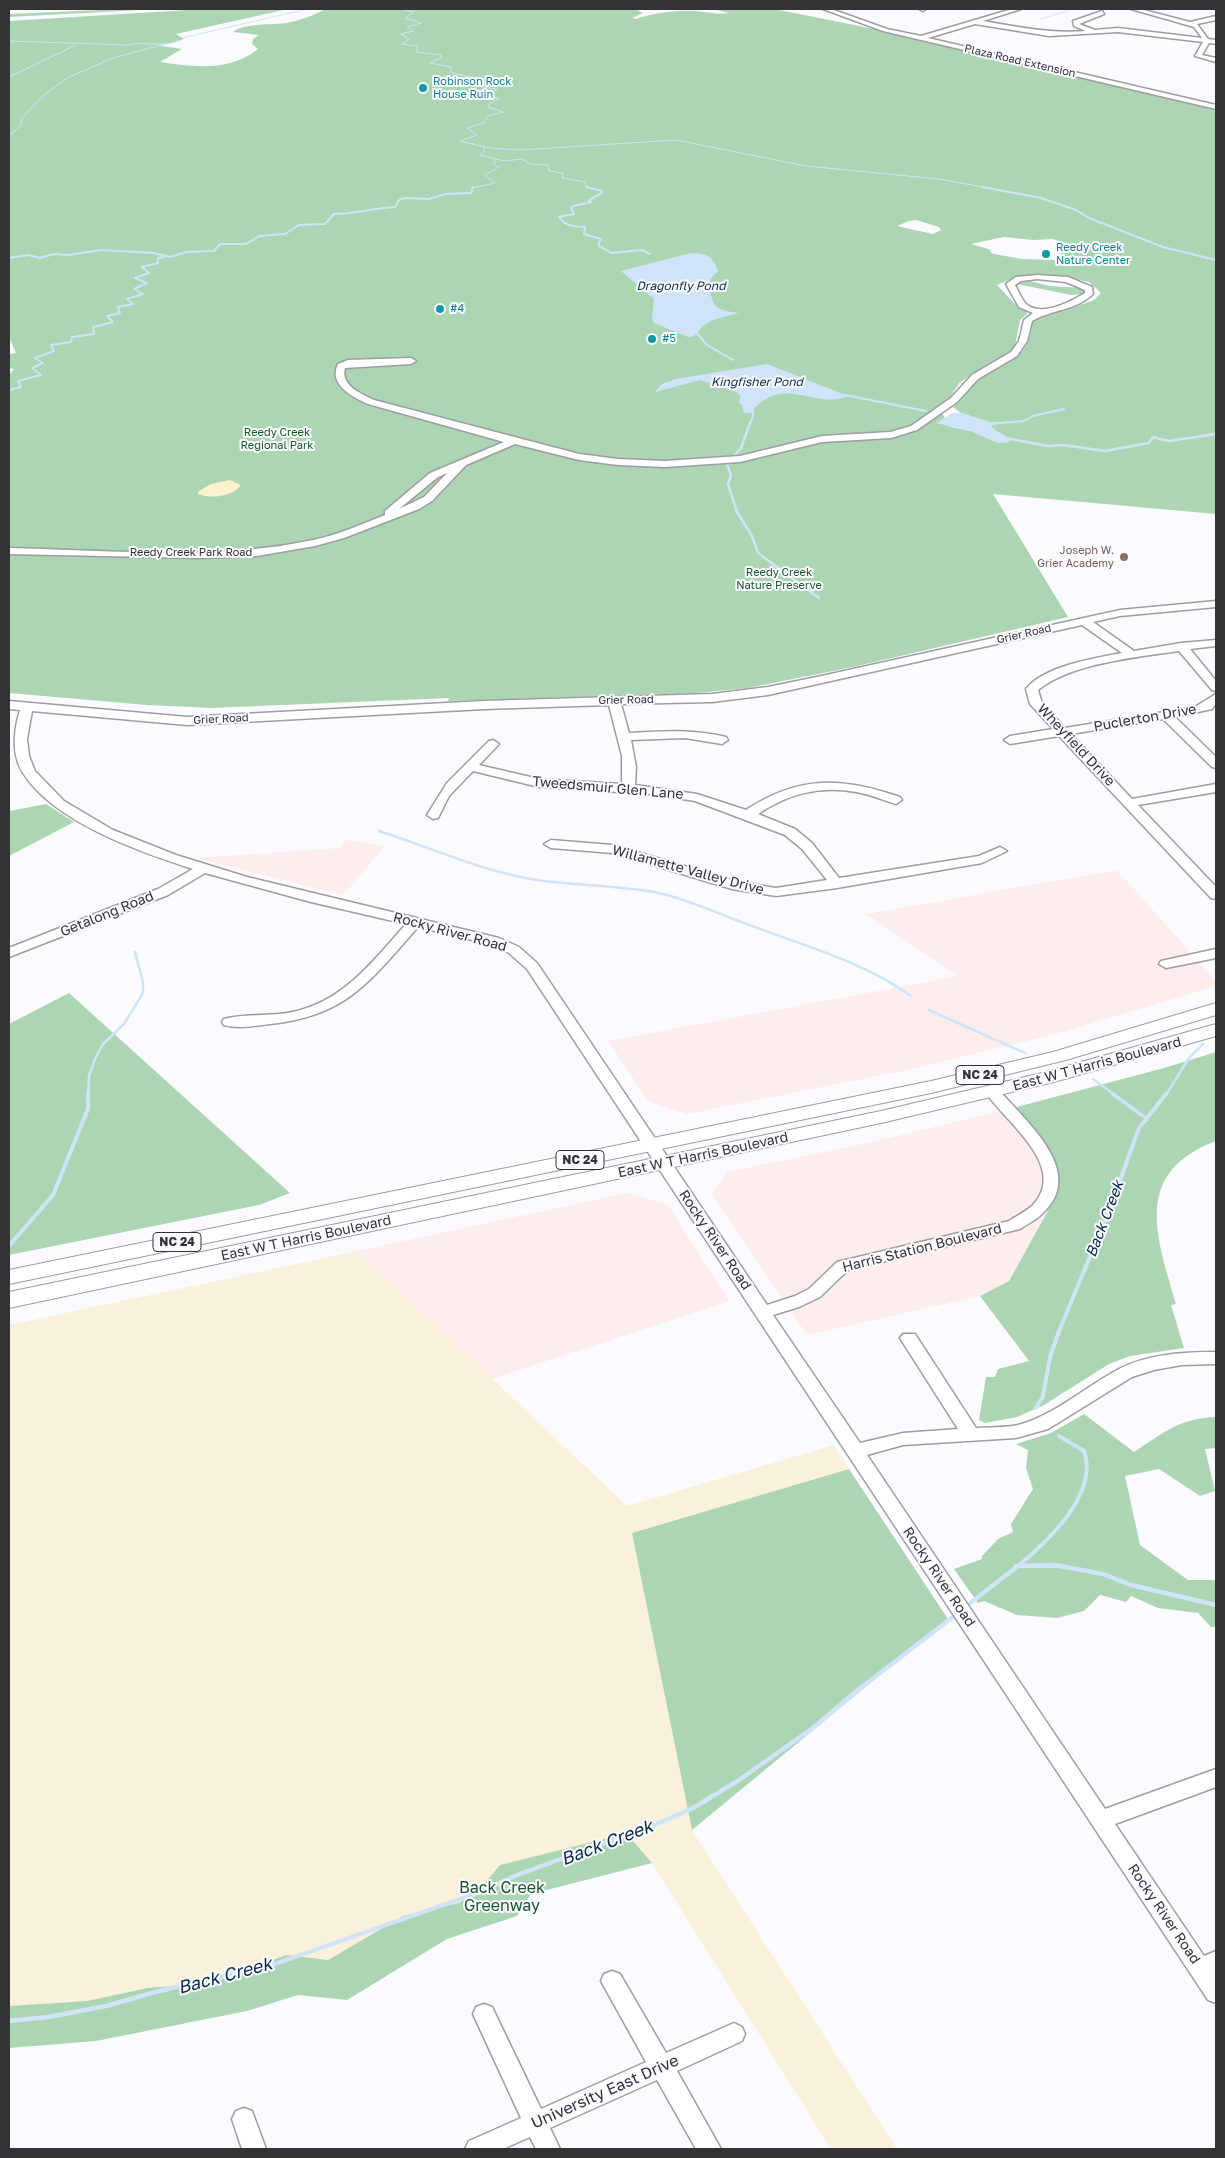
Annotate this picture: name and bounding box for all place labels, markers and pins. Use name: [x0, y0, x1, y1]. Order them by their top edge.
place label: Robinson Rock House Ruin: [433, 75, 512, 101]
marker: Robinson Rock House Ruin: [417, 82, 429, 94]
place label: Reedy Creek Nature Center: [1056, 241, 1130, 267]
marker: Reedy Creek Nature Center: [1040, 248, 1052, 260]
place label: #4: [450, 302, 464, 316]
marker: #4: [434, 303, 446, 315]
place label: #5: [662, 332, 676, 346]
marker: #5: [646, 333, 658, 345]
place label: Joseph W. Grier Academy: [1037, 544, 1114, 570]
marker: Joseph W. Grier Academy: [1118, 551, 1130, 563]

